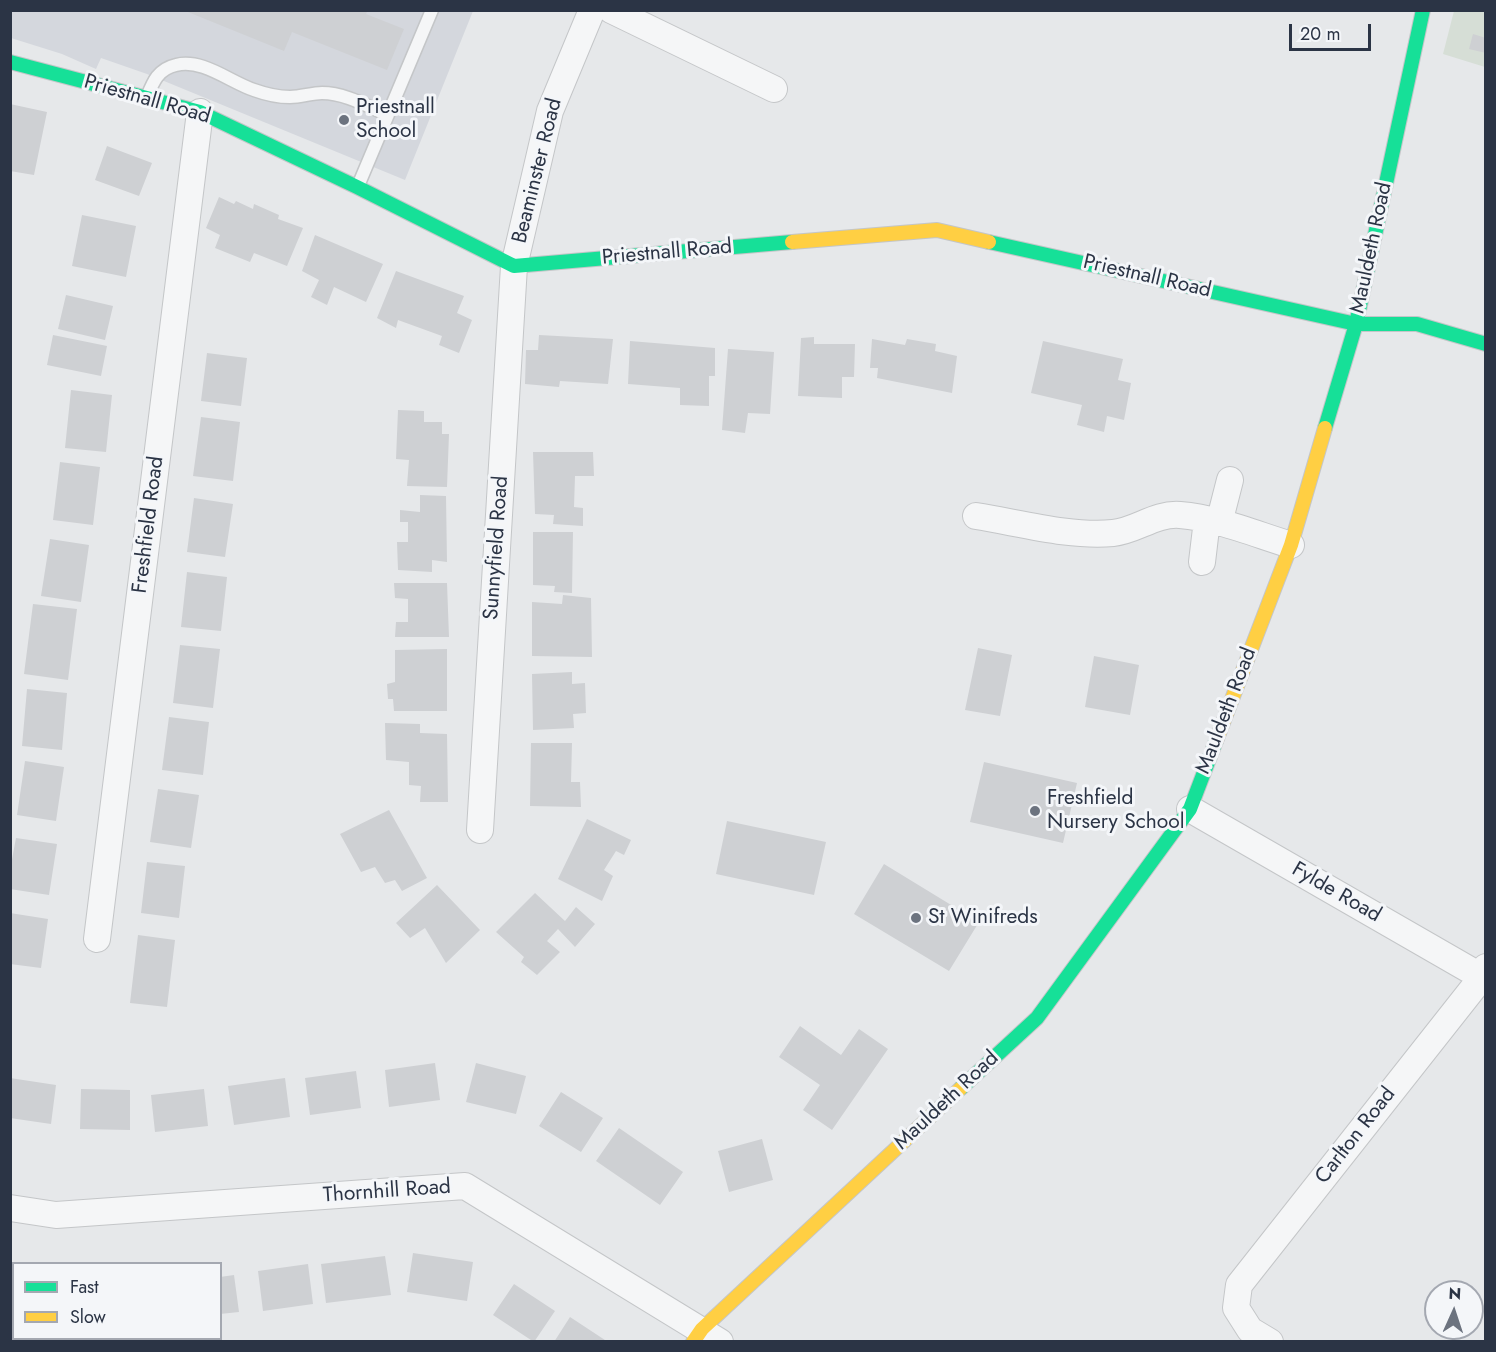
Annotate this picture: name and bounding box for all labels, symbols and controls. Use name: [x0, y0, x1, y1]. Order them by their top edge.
scale bar: [1292, 12, 1374, 50]
text: 20 m: [1300, 21, 1340, 47]
street label: Priestnall Road: [81, 70, 213, 130]
place label: Priestnall School: [356, 95, 435, 145]
street label: Beaminster Road: [508, 96, 568, 246]
marker: Priestnall School: [337, 113, 351, 127]
street label: Mauldeth Road: [1346, 180, 1398, 316]
street label: Priestnall Road: [601, 235, 733, 271]
street label: Priestnall Road: [1081, 250, 1213, 304]
street label: Freshfield Road: [128, 455, 170, 595]
street label: Sunnyfield Road: [479, 475, 515, 621]
street label: Mauldeth Road: [1191, 644, 1263, 778]
place label: Freshfield Nursery School: [1047, 786, 1184, 836]
marker: Freshfield Nursery School: [1028, 804, 1042, 818]
street label: Fylde Road: [1287, 857, 1385, 929]
place label: St Winifreds: [928, 905, 1038, 931]
marker: St Winifreds: [909, 911, 923, 925]
street label: Mauldeth Road: [890, 1046, 1004, 1156]
street label: Carlton Road: [1310, 1083, 1402, 1189]
street label: Thornhill Road: [322, 1175, 452, 1209]
legend: [12, 1262, 222, 1340]
text: Fast: [70, 1274, 99, 1300]
north arrow: [1424, 1280, 1484, 1340]
text: N: [1448, 1282, 1462, 1305]
text: Slow: [70, 1304, 106, 1330]

